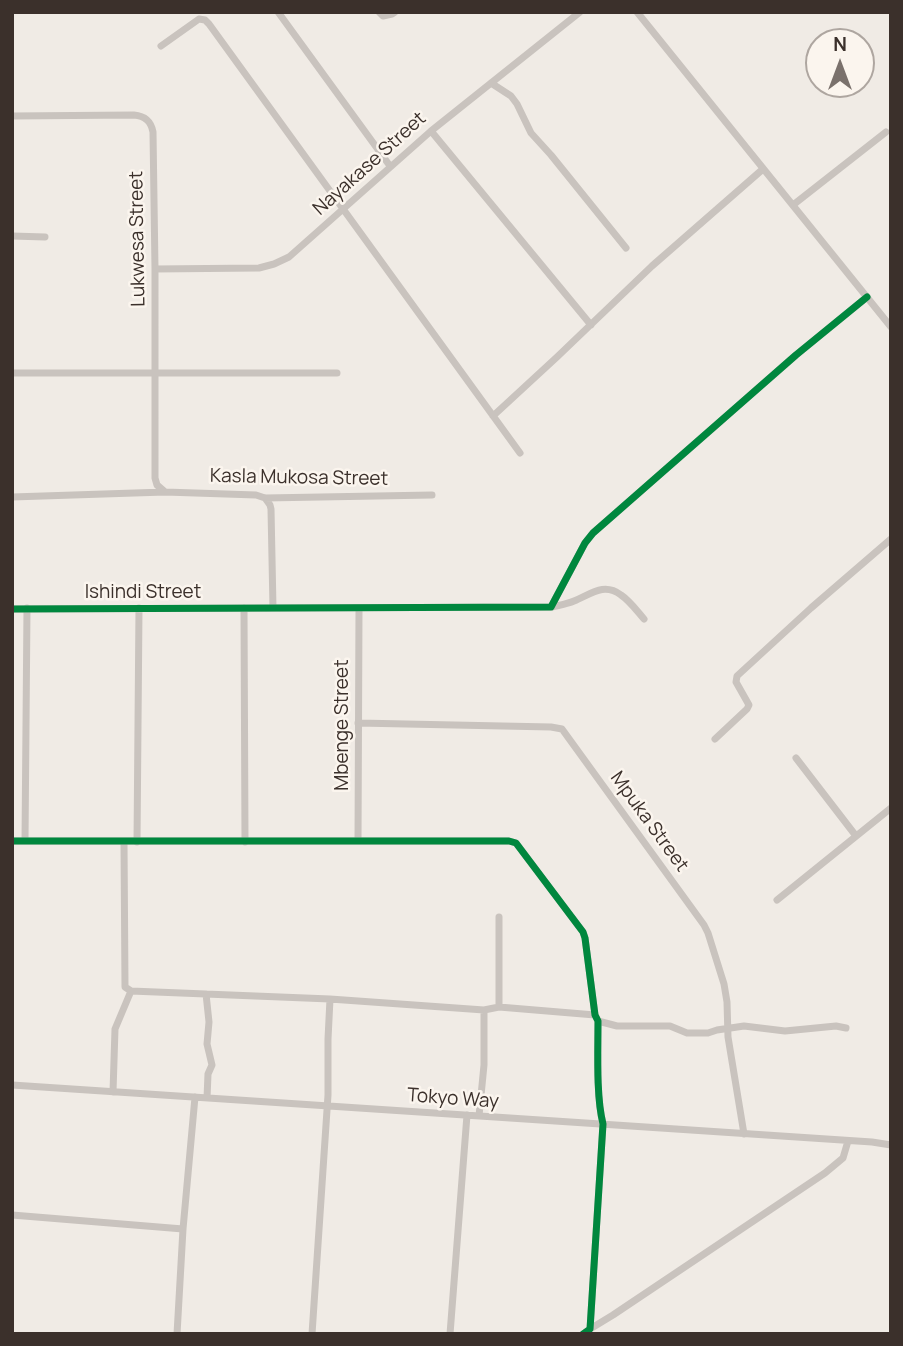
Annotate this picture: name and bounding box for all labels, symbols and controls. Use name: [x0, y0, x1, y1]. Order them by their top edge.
north arrow: [805, 28, 875, 98]
text: N: [833, 31, 847, 57]
street label: Nayakase Street: [309, 107, 431, 221]
street label: Lukwesa Street: [125, 171, 151, 307]
street label: Kasla Mukosa Street: [210, 465, 388, 491]
street label: Ishindi Street: [85, 582, 201, 604]
street label: Mbenge Street: [332, 659, 354, 791]
street label: Mpuka Street: [605, 768, 693, 876]
street label: Tokyo Way: [406, 1084, 500, 1114]

